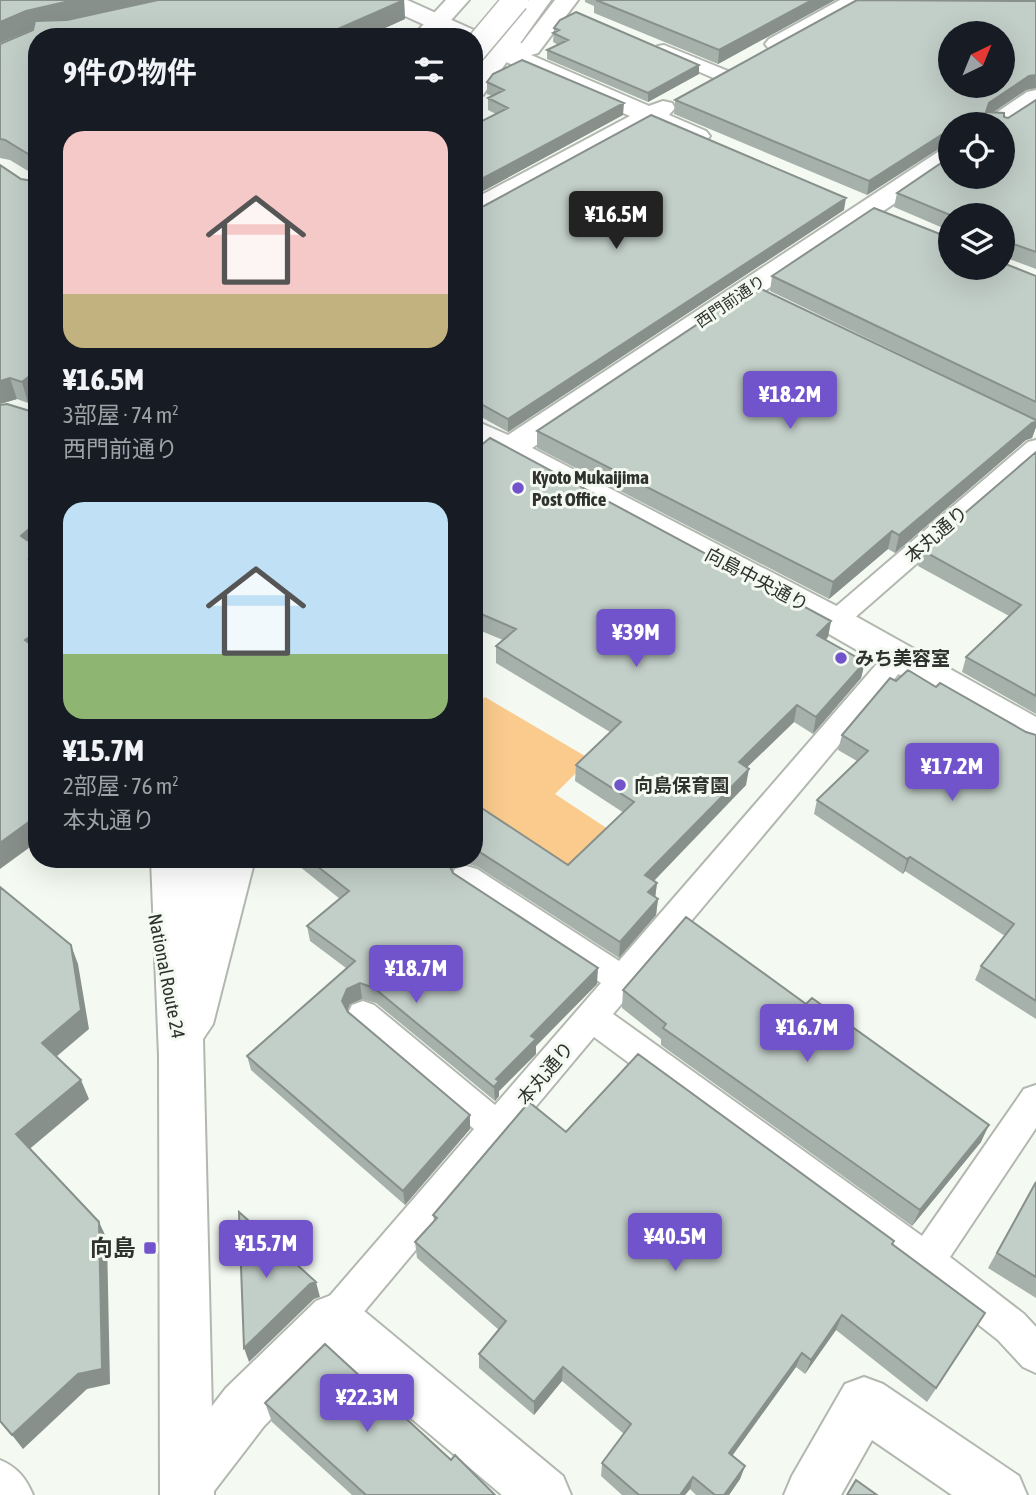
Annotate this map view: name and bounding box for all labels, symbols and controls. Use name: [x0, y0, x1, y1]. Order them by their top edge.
north arrow: [938, 21, 1015, 98]
map controls: [938, 21, 1015, 280]
icon: filters: [410, 51, 448, 89]
text: 9件の物件: [63, 55, 197, 89]
button: locate: [938, 112, 1015, 189]
icon: home: [193, 177, 319, 303]
pin: ¥16.5M: [559, 191, 673, 251]
text: ¥16.5M: [585, 201, 647, 227]
button: layers: [938, 203, 1015, 280]
street label: 西門前通り: [692, 271, 768, 331]
text: ¥16.5M: [63, 362, 144, 396]
pin: ¥18.2M: [733, 372, 847, 431]
text: ¥18.2M: [759, 381, 821, 407]
text: 3部屋 · 74 m²: [63, 402, 179, 428]
text: 西門前通り: [63, 436, 178, 462]
place label: Kyoto Mukaijima Post Office: [532, 466, 649, 510]
marker: Kyoto Mukaijima Post Office: [510, 480, 526, 496]
street label: 本丸通り: [900, 501, 972, 567]
street label: 向島中央通り: [702, 543, 812, 615]
icon: home: [193, 548, 319, 674]
pin: ¥39M: [595, 610, 677, 669]
text: ¥39M: [612, 619, 660, 645]
place label: みち美容室: [855, 647, 950, 669]
marker: みち美容室: [833, 650, 849, 666]
text: ¥15.7M: [63, 733, 144, 767]
pin: ¥17.2M: [895, 744, 1009, 803]
text: ¥17.2M: [921, 753, 983, 779]
text: 2部屋 · 76 m²: [63, 773, 179, 799]
place label: 向島保育園: [634, 774, 729, 796]
marker: 向島保育園: [612, 777, 628, 793]
text: 本丸通り: [63, 807, 155, 833]
street label: National Route 24: [144, 912, 190, 1040]
pin: ¥18.7M: [359, 946, 473, 1005]
text: ¥18.7M: [385, 955, 447, 981]
pin: ¥16.7M: [750, 1004, 864, 1064]
text: ¥16.7M: [776, 1014, 838, 1040]
street label: 本丸通り: [512, 1037, 578, 1109]
pin: ¥40.5M: [618, 1214, 732, 1273]
pin: ¥15.7M: [209, 1220, 323, 1280]
text: ¥40.5M: [644, 1223, 706, 1249]
text: ¥15.7M: [235, 1230, 297, 1256]
place label: 向島: [90, 1235, 136, 1261]
marker: 向島: [142, 1240, 158, 1256]
pin: ¥22.3M: [310, 1374, 424, 1434]
text: ¥22.3M: [336, 1384, 398, 1410]

